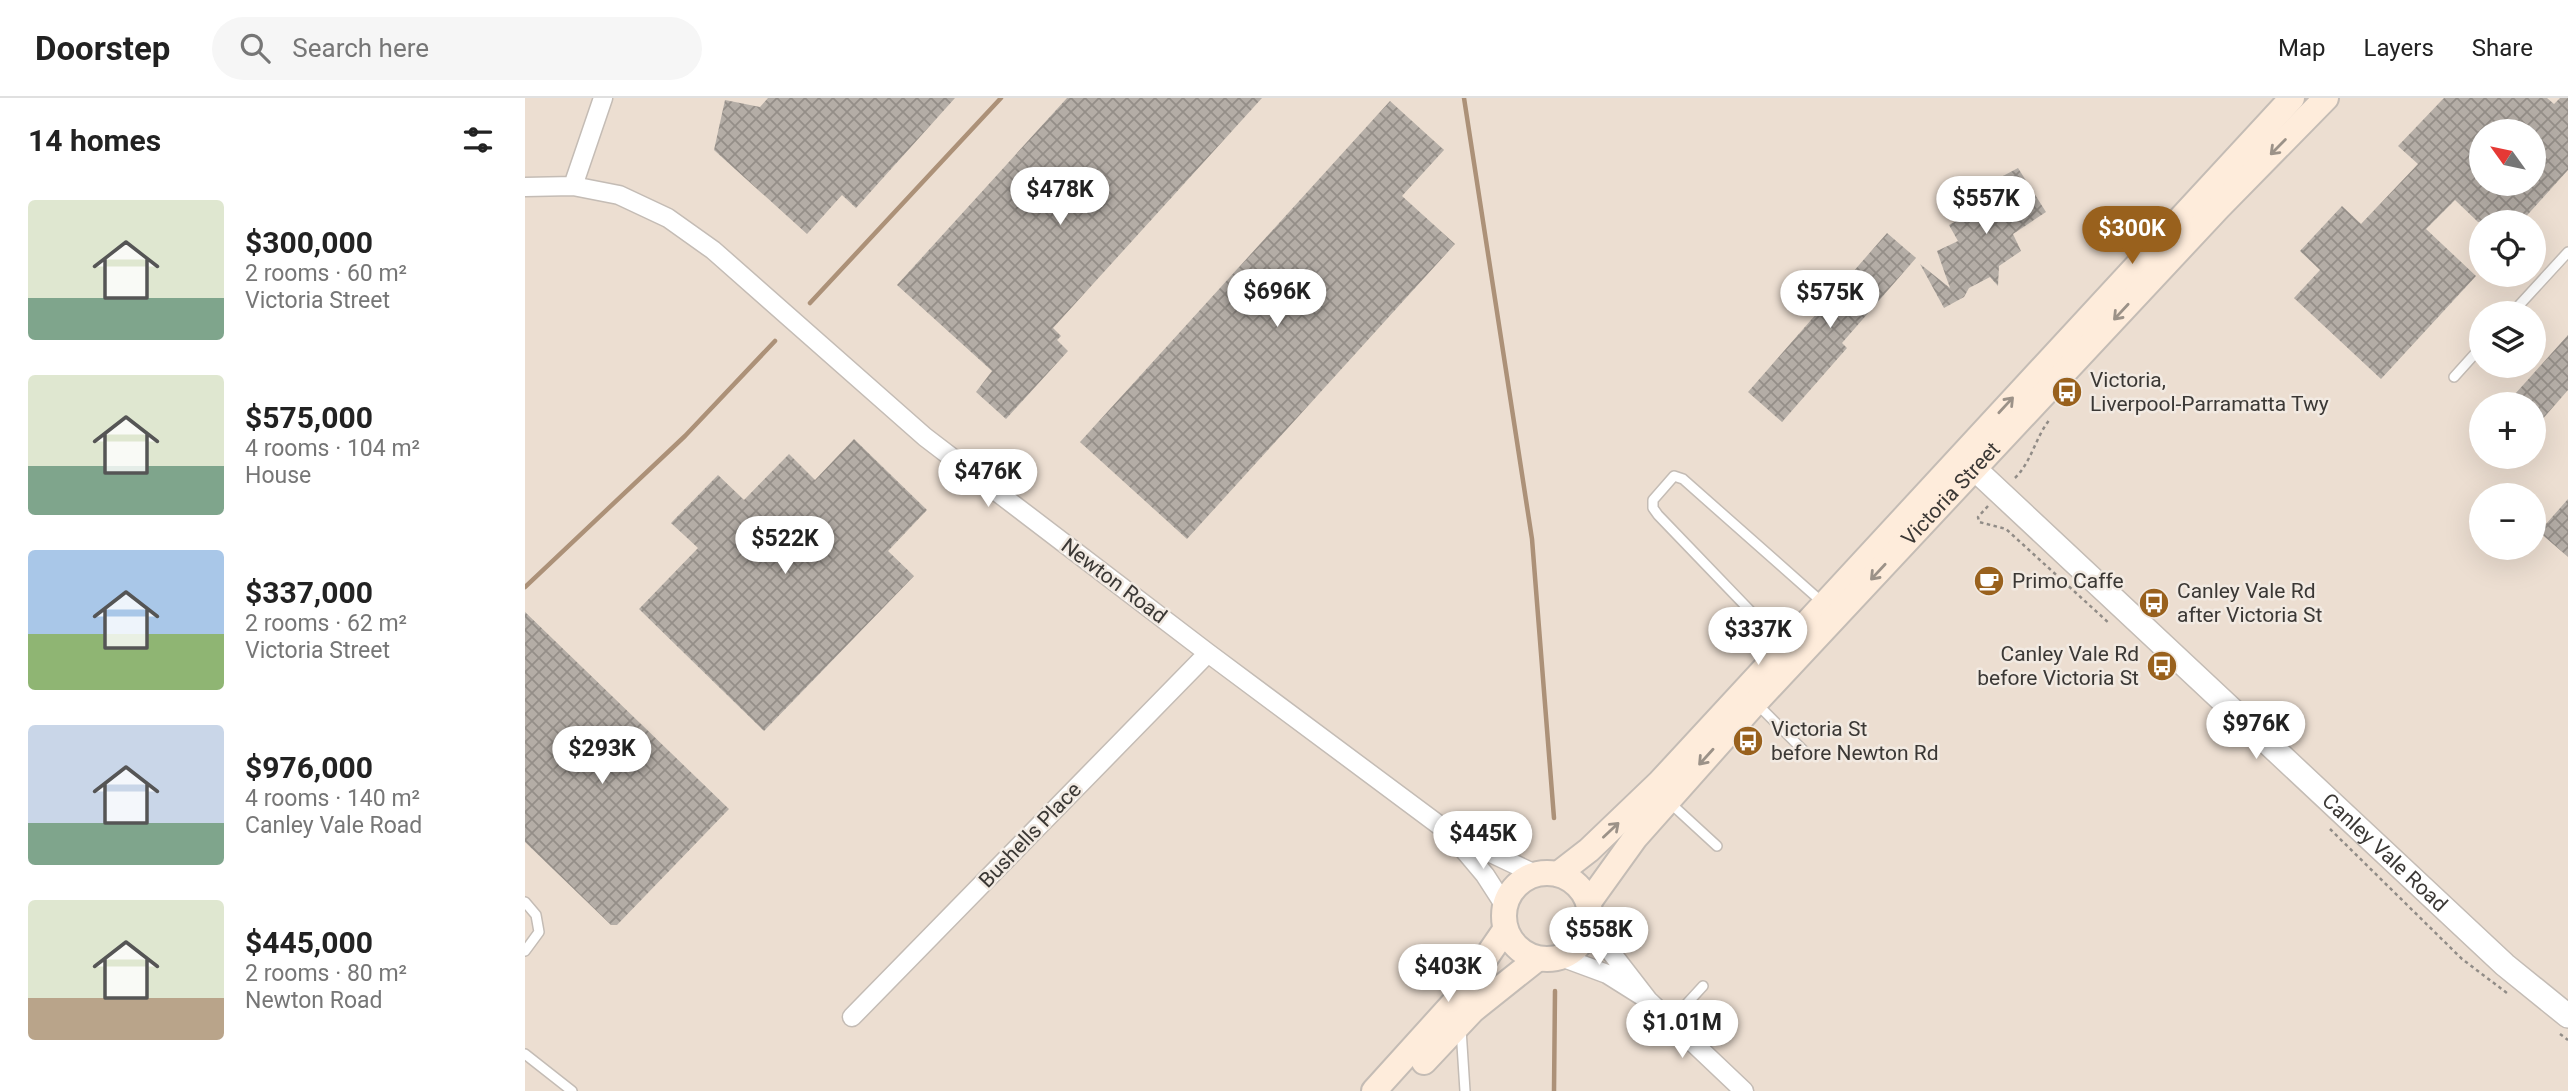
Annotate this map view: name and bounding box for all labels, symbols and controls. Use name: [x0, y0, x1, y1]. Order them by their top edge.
search box: [212, 17, 702, 80]
text: Doorstep: [35, 29, 170, 68]
icon: search: [236, 29, 274, 67]
text: Search here: [292, 33, 429, 63]
text: Map: [2278, 34, 2326, 62]
text: Layers: [2364, 34, 2434, 62]
text: Share: [2472, 34, 2533, 62]
north arrow: [2469, 119, 2546, 196]
map controls: [2469, 119, 2546, 560]
icon: filters: [459, 121, 497, 159]
text: 14 homes: [28, 123, 161, 158]
one-way arrow: [2269, 138, 2286, 155]
pin: $478K: [1011, 167, 1109, 227]
text: $478K: [1026, 176, 1094, 203]
pin: $557K: [1937, 176, 2035, 236]
text: $557K: [1952, 185, 2020, 212]
pin: $300K: [2083, 206, 2181, 266]
button: locate: [2469, 210, 2546, 287]
text: $300K: [2098, 215, 2166, 242]
text: $300,000: [245, 225, 373, 260]
icon: home: [84, 228, 168, 312]
text: 2 rooms · 60 m²: [245, 260, 407, 287]
pin: $696K: [1228, 270, 1326, 329]
pin: $575K: [1781, 271, 1879, 330]
text: $696K: [1243, 278, 1311, 305]
text: $575K: [1796, 279, 1864, 306]
text: Victoria Street: [245, 287, 390, 314]
button: layers: [2469, 301, 2546, 378]
one-way arrow: [2113, 303, 2129, 321]
place label: Victoria, Liverpool-Parramatta Twy: [2090, 368, 2329, 416]
bus stop icon: Victoria, Liverpool-Parramatta Twy: [2050, 375, 2084, 409]
button: +: [2469, 392, 2546, 469]
one-way arrow: [1998, 397, 2015, 414]
text: $575,000: [245, 400, 373, 435]
icon: home: [84, 403, 168, 487]
text: 4 rooms · 104 m²: [245, 435, 420, 462]
street label: Victoria Street: [1897, 437, 2005, 550]
pin: $476K: [939, 450, 1037, 509]
text: $476K: [954, 458, 1022, 485]
text: House: [245, 462, 311, 489]
button: −: [2469, 483, 2546, 560]
pin: $522K: [736, 517, 834, 576]
text: $522K: [751, 525, 819, 552]
street label: Newton Road: [1057, 534, 1171, 628]
one-way arrow: [1869, 563, 1886, 580]
cafe icon: Primo Caffe: [1972, 564, 2006, 598]
place label: Primo Caffe: [2012, 569, 2124, 593]
text: $337,000: [245, 575, 373, 610]
icon: home: [84, 578, 168, 662]
place label: Canley Vale Rd after Victoria St: [2177, 579, 2322, 627]
bus stop icon: Canley Vale Rd after Victoria St: [2137, 586, 2171, 620]
pin: $337K: [1709, 608, 1807, 667]
text: 2 rooms · 62 m²: [245, 610, 407, 637]
text: $337K: [1724, 616, 1792, 643]
text: Victoria Street: [245, 637, 390, 664]
place label: Canley Vale Rd before Victoria St: [1977, 642, 2139, 690]
bus stop icon: Canley Vale Rd before Victoria St: [2145, 649, 2179, 683]
pin: $976K: [2207, 702, 2305, 761]
text: $976K: [2222, 710, 2290, 737]
place label: Victoria St before Newton Rd: [1771, 717, 1939, 765]
bus stop icon: Victoria St before Newton Rd: [1731, 724, 1765, 758]
pin: $293K: [553, 726, 651, 786]
text: $293K: [568, 735, 636, 762]
one-way arrow: [1698, 748, 1715, 765]
text: $976,000: [245, 750, 373, 785]
icon: home: [84, 753, 168, 837]
street label: Bushells Place: [974, 778, 1086, 892]
text: 4 rooms · 140 m²: [245, 785, 420, 812]
street label: Canley Vale Road: [2317, 788, 2452, 917]
text: Canley Vale Road: [245, 812, 422, 839]
pin: $445K: [1434, 812, 1532, 871]
text: $445K: [1449, 820, 1517, 847]
one-way arrow: [1602, 822, 1620, 838]
pin: $558K: [1550, 908, 1648, 967]
text: $558K: [1565, 916, 1633, 943]
text: $445,000: [245, 925, 373, 960]
icon: home: [84, 928, 168, 1012]
pin: $403K: [1399, 944, 1497, 1004]
text: $403K: [1414, 953, 1482, 980]
text: 2 rooms · 80 m²: [245, 960, 407, 987]
text: Newton Road: [245, 987, 382, 1014]
pin: $1.01M: [1625, 1000, 1739, 1060]
text: $1.01M: [1642, 1009, 1722, 1036]

